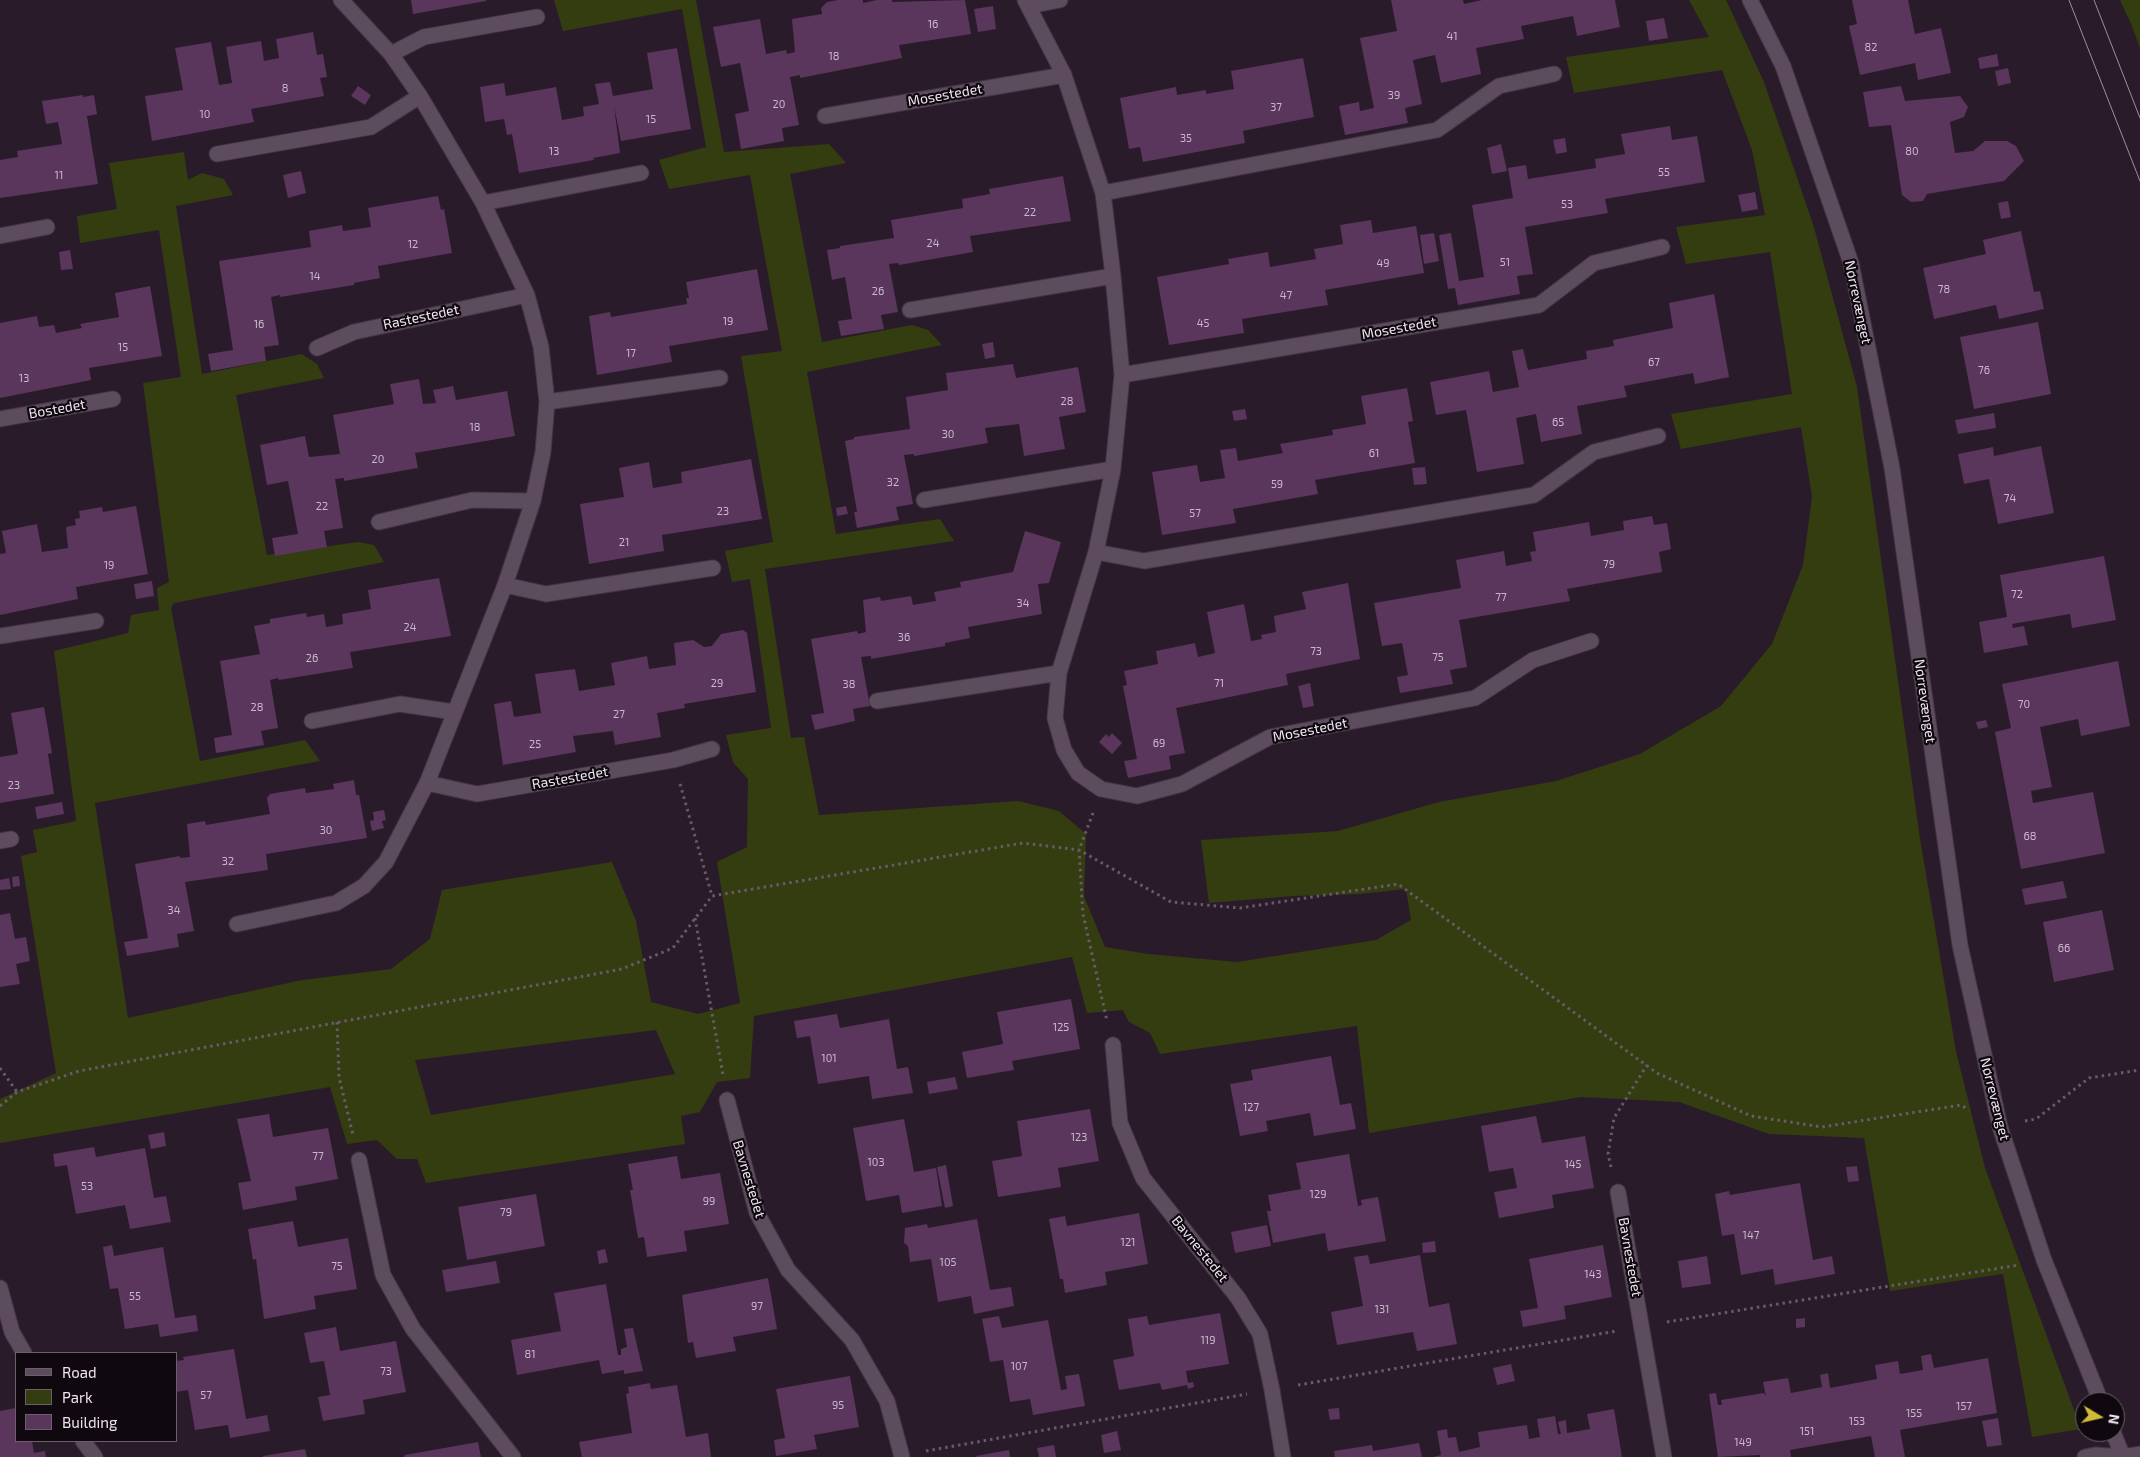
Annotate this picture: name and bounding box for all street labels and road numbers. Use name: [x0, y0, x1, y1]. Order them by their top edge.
street label: Mosestedet: [906, 80, 984, 110]
street label: Nørrevænget: [1841, 259, 1875, 345]
street label: Rastestedet: [382, 301, 460, 333]
street label: Mosestedet: [1360, 313, 1438, 343]
street label: Bostedet: [27, 396, 87, 422]
street label: Nørrevænget: [1911, 658, 1939, 744]
street label: Mosestedet: [1271, 715, 1349, 745]
street label: Rastestedet: [531, 763, 609, 793]
street label: Nørrevænget: [1977, 1056, 2013, 1142]
street label: Bavnestedet: [729, 1138, 769, 1220]
street label: Bavnestedet: [1168, 1213, 1232, 1285]
street label: Bavnestedet: [1615, 1216, 1645, 1298]

